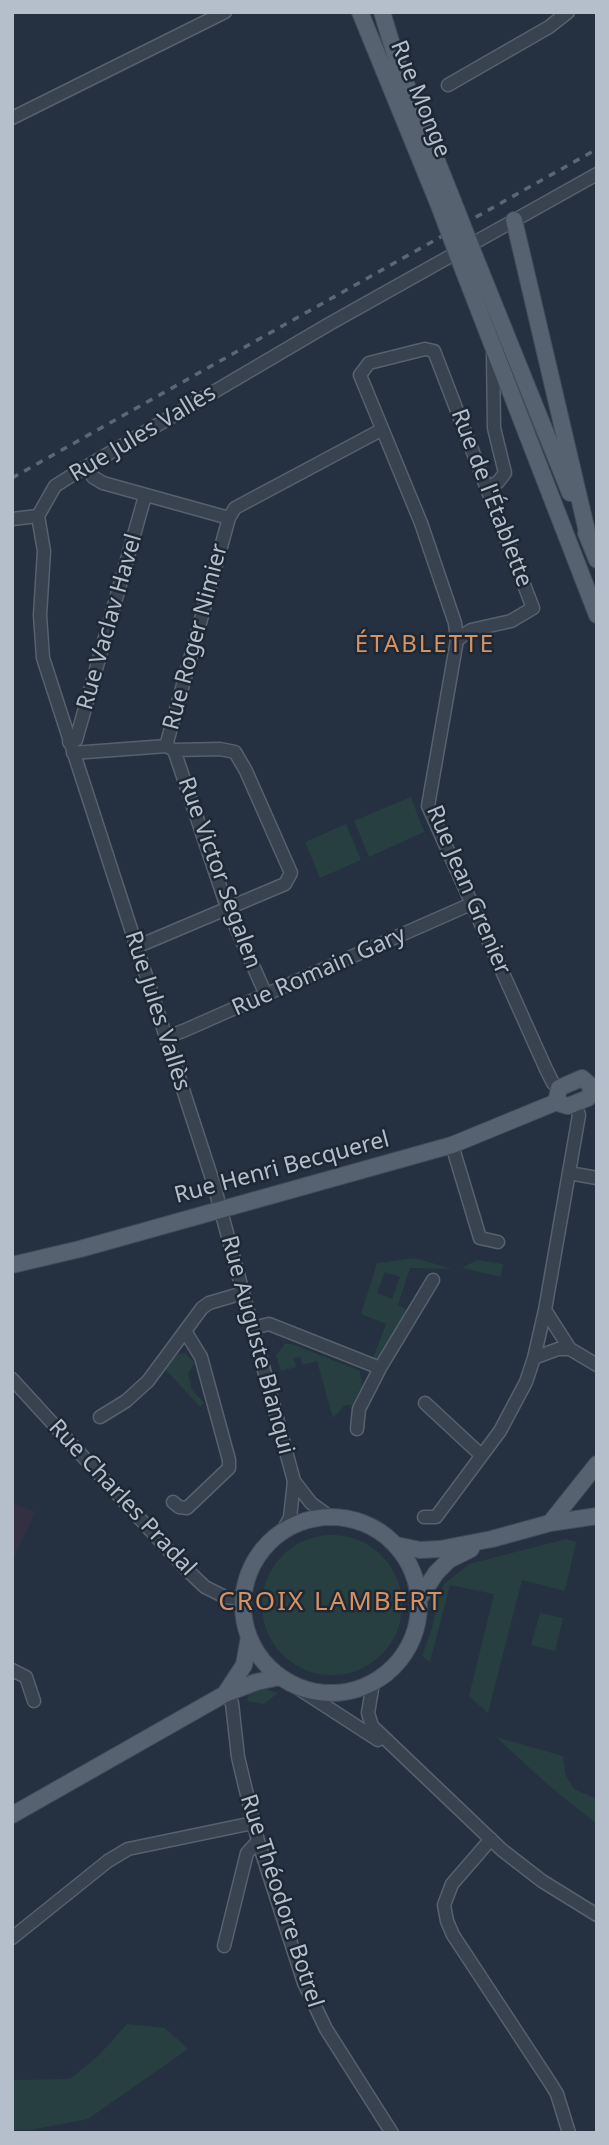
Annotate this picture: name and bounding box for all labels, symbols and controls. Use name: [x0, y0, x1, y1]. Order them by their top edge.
street label: Rue Monge: [384, 37, 456, 161]
street label: Rue Jules Vallès: [65, 379, 221, 489]
street label: Rue de l'Établette: [444, 405, 538, 591]
street label: Rue Vaclav Havel: [72, 531, 148, 713]
street label: Rue Roger Nimier: [158, 541, 234, 733]
district label: ÉTABLETTE: [356, 631, 494, 659]
street label: Rue Victor Segalen: [172, 774, 266, 972]
street label: Rue Jean Grenier: [420, 801, 516, 979]
street label: Rue Romain Gary: [228, 921, 410, 1023]
street label: Rue Jules Vallès: [118, 928, 196, 1094]
street label: Rue Henri Becquerel: [172, 1126, 392, 1210]
street label: Rue Auguste Blanqui: [215, 1233, 299, 1457]
street label: Rue Charles Pradal: [43, 1414, 201, 1582]
district label: CROIX LAMBERT: [220, 1587, 442, 1619]
street label: Rue Théodore Botrel: [233, 1791, 329, 2011]

